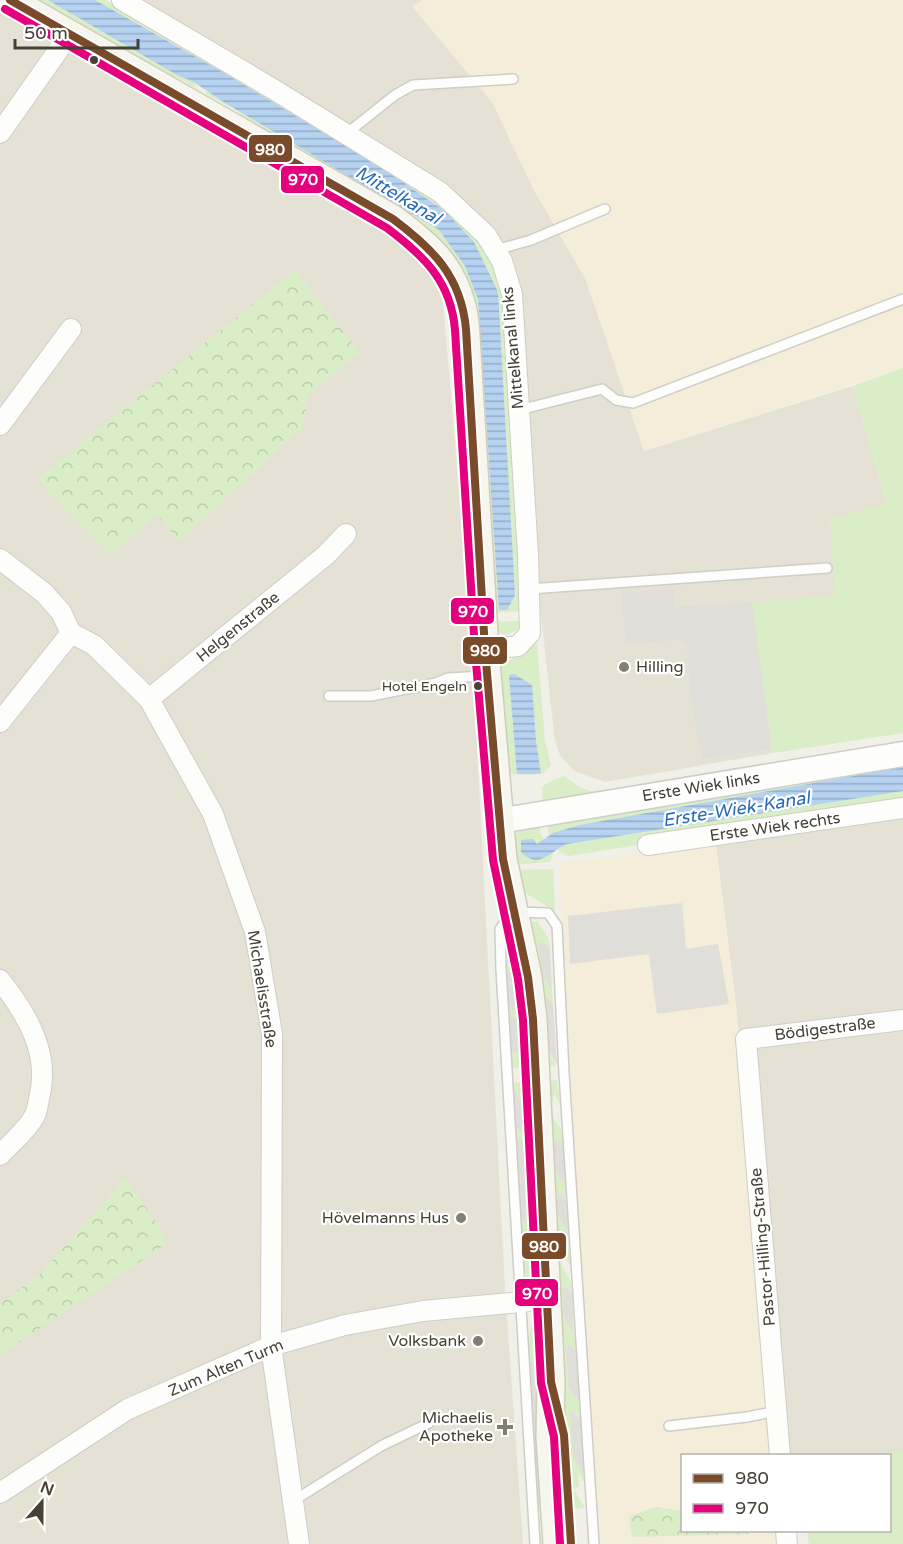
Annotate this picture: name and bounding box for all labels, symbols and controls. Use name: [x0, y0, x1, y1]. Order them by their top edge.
scale bar: [15, 12, 138, 50]
text: 50 m: [24, 22, 68, 44]
unlabelled marker: [88, 54, 100, 66]
line badge: 980: [248, 134, 293, 163]
text: 980: [255, 140, 285, 160]
water label: Mittelkanal: [351, 161, 447, 230]
line badge: 970: [280, 165, 325, 194]
text: 970: [288, 170, 318, 190]
street label: Mittelkanal links: [498, 286, 528, 410]
street label: Helgenstraße: [192, 587, 284, 667]
line badge: 970: [450, 597, 495, 625]
text: 970: [458, 602, 488, 622]
line badge: 980: [462, 636, 508, 665]
text: 980: [470, 641, 500, 661]
place label: Hilling: [636, 657, 684, 677]
marker: Hilling: [617, 660, 631, 674]
place label: Hotel Engeln: [382, 678, 467, 695]
marker: Hotel Engeln: [472, 680, 484, 692]
street label: Erste Wiek links: [641, 768, 761, 806]
water label: Erste-Wiek-Kanal: [661, 786, 814, 831]
street label: Erste Wiek rechts: [708, 808, 842, 846]
street label: Michaelisstraße: [243, 929, 281, 1049]
street label: Bödigestraße: [773, 1013, 877, 1045]
street label: Pastor-Hilling-Straße: [746, 1167, 780, 1327]
place label: Hövelmanns Hus: [322, 1208, 449, 1228]
marker: Hövelmanns Hus: [454, 1211, 468, 1225]
line badge: 980: [521, 1232, 567, 1260]
text: 980: [529, 1237, 559, 1257]
line badge: 970: [514, 1278, 559, 1307]
text: 970: [522, 1284, 552, 1304]
place label: Volksbank: [388, 1331, 466, 1351]
marker: Volksbank: [471, 1334, 485, 1348]
street label: Zum Alten Turm: [166, 1335, 286, 1401]
place label: Michaelis Apotheke: [419, 1408, 493, 1446]
marker: Michaelis Apotheke: [498, 1420, 512, 1434]
legend: [681, 1454, 891, 1532]
text: 980: [735, 1467, 769, 1489]
north arrow: [12, 1472, 72, 1532]
text: N: [37, 1477, 57, 1501]
text: 970: [735, 1497, 769, 1519]

